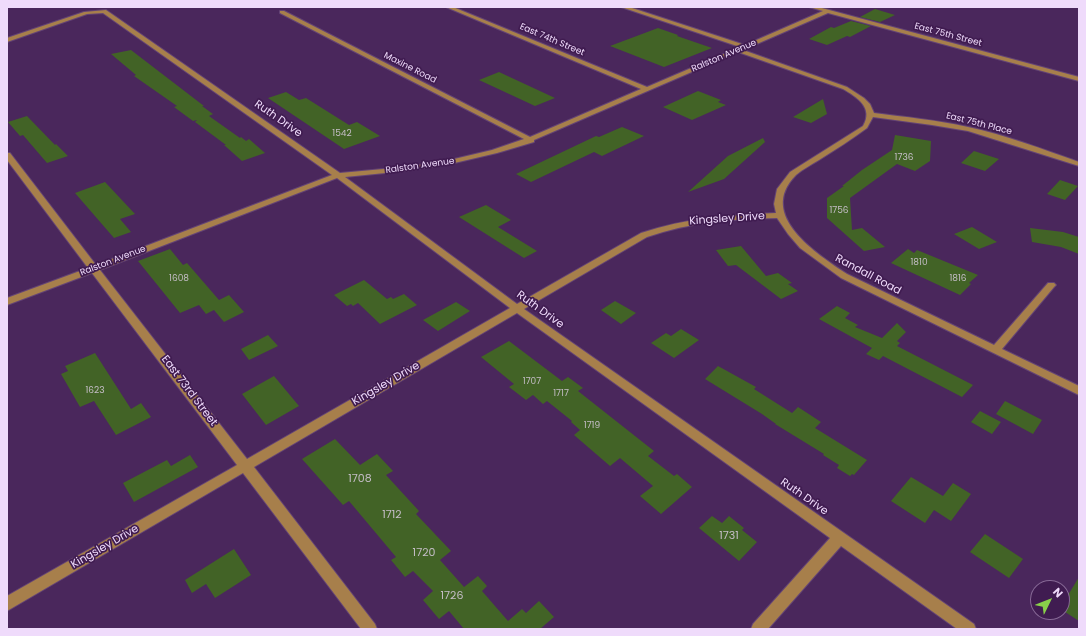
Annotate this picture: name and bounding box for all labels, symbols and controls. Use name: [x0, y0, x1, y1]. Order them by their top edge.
street label: East 74th Street: [518, 21, 586, 59]
street label: East 75th Street: [913, 21, 983, 49]
street label: Ralston Avenue: [690, 37, 758, 75]
street label: Maxine Road: [382, 50, 438, 86]
street label: Ruth Drive: [252, 98, 304, 140]
street label: East 75th Place: [945, 111, 1013, 137]
house number: 1542: [332, 129, 352, 139]
house number: 1736: [895, 153, 913, 163]
street label: Ralston Avenue: [385, 156, 455, 176]
house number: 1756: [829, 206, 849, 216]
street label: Kingsley Drive: [689, 210, 765, 228]
street label: Ralston Avenue: [79, 244, 147, 278]
street label: Randall Road: [833, 252, 903, 298]
house number: 1810: [910, 258, 928, 268]
house number: 1608: [169, 274, 189, 284]
house number: 1816: [949, 274, 967, 284]
street label: Ruth Drive: [514, 288, 566, 332]
street label: East 73rd Street: [158, 353, 220, 429]
street label: Kingsley Drive: [350, 359, 422, 409]
house number: 1707: [523, 377, 541, 387]
house number: 1623: [85, 386, 105, 396]
house number: 1717: [553, 389, 569, 399]
house number: 1719: [584, 421, 600, 431]
house number: 1708: [348, 472, 372, 486]
street label: Ruth Drive: [778, 476, 830, 518]
house number: 1712: [382, 508, 402, 522]
street label: Kingsley Drive: [69, 522, 141, 572]
house number: 1731: [719, 529, 739, 543]
house number: 1720: [413, 546, 435, 560]
north arrow: [1030, 580, 1070, 620]
text: N: [1049, 584, 1067, 601]
house number: 1726: [441, 589, 463, 603]

